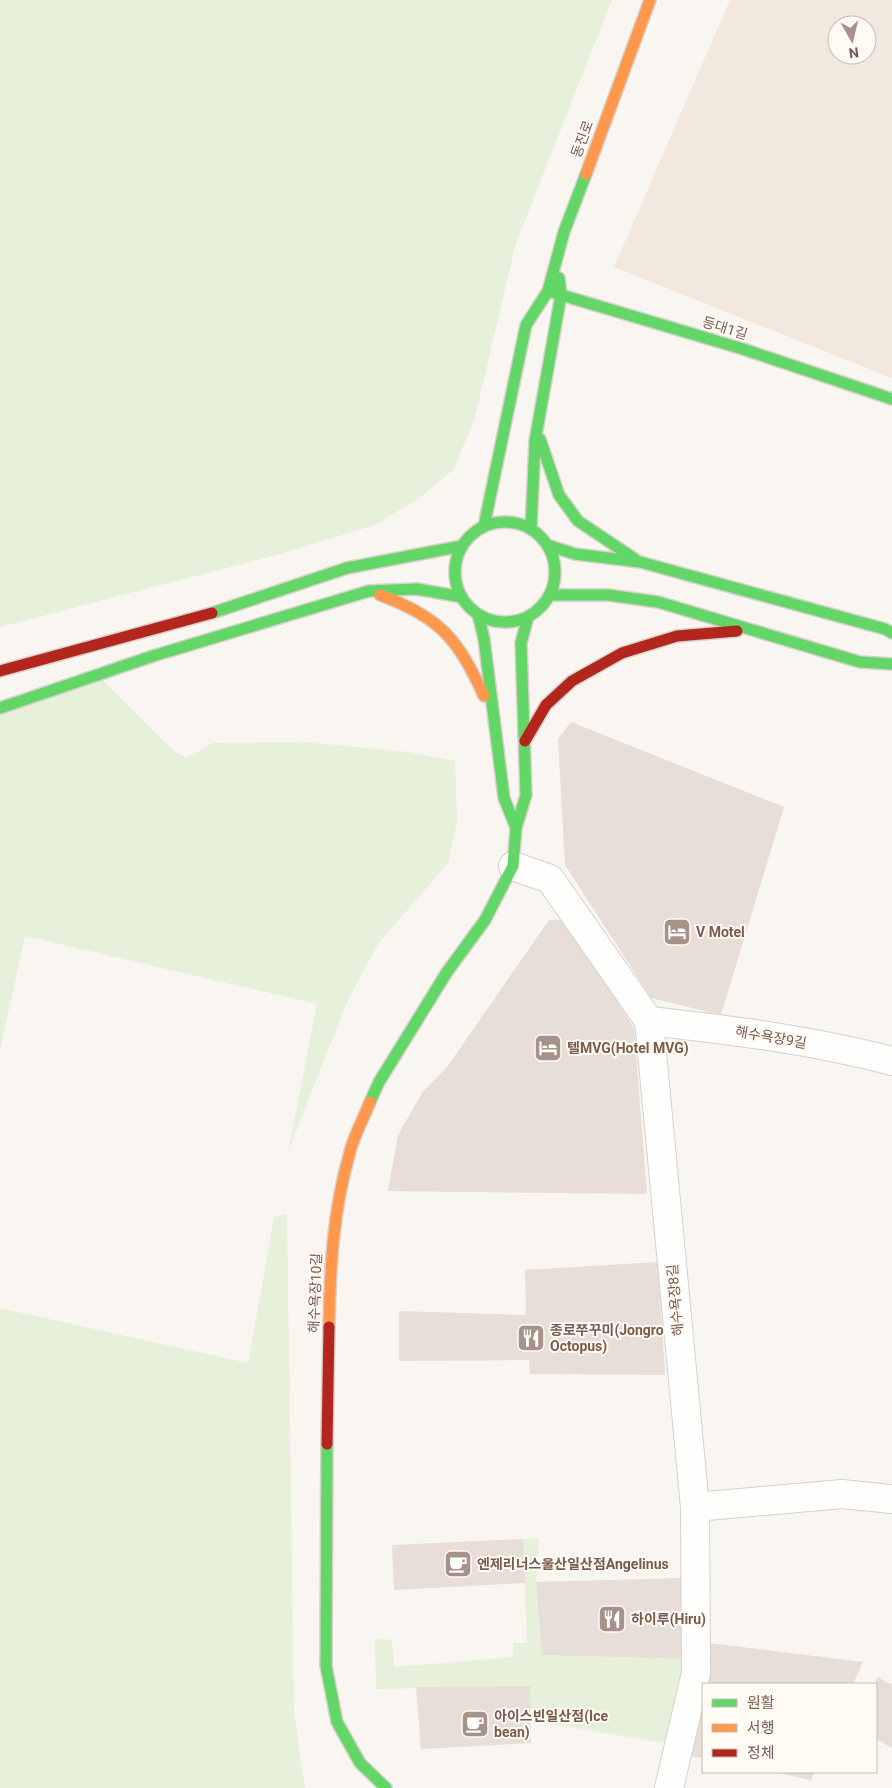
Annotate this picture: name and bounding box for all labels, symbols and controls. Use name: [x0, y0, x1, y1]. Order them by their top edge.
north arrow: [827, 15, 877, 65]
text: N: [848, 44, 860, 61]
street label: 동진로: [568, 118, 596, 160]
street label: 등대1길: [700, 314, 750, 342]
hotel icon: V Motel: [662, 917, 692, 947]
place label: V Motel: [696, 924, 745, 940]
street label: 해수욕장9길: [734, 1023, 808, 1051]
hotel icon: 텔MVG(Hotel MVG): [533, 1033, 563, 1063]
place label: 텔MVG(Hotel MVG): [567, 1040, 689, 1057]
street label: 해수욕장10길: [306, 1253, 324, 1333]
street label: 해수욕장8길: [664, 1263, 686, 1337]
place label: 종로쭈꾸미(Jongro Octopus): [550, 1322, 664, 1355]
restaurant icon: 종로쭈꾸미(Jongro Octopus): [516, 1323, 546, 1353]
cafe icon: 엔제리너스울산일산점Angelinus: [443, 1549, 473, 1579]
place label: 엔제리너스울산일산점Angelinus: [477, 1556, 669, 1572]
restaurant icon: 하이루(Hiru): [597, 1604, 627, 1634]
place label: 하이루(Hiru): [631, 1611, 706, 1628]
legend: [702, 1683, 877, 1773]
text: 원활: [747, 1694, 775, 1712]
place label: 아이스빈일산점(Ice bean): [494, 1708, 608, 1741]
cafe icon: 아이스빈일산점(Ice bean): [460, 1709, 490, 1739]
text: 서행: [747, 1719, 775, 1737]
text: 정체: [747, 1744, 775, 1762]

